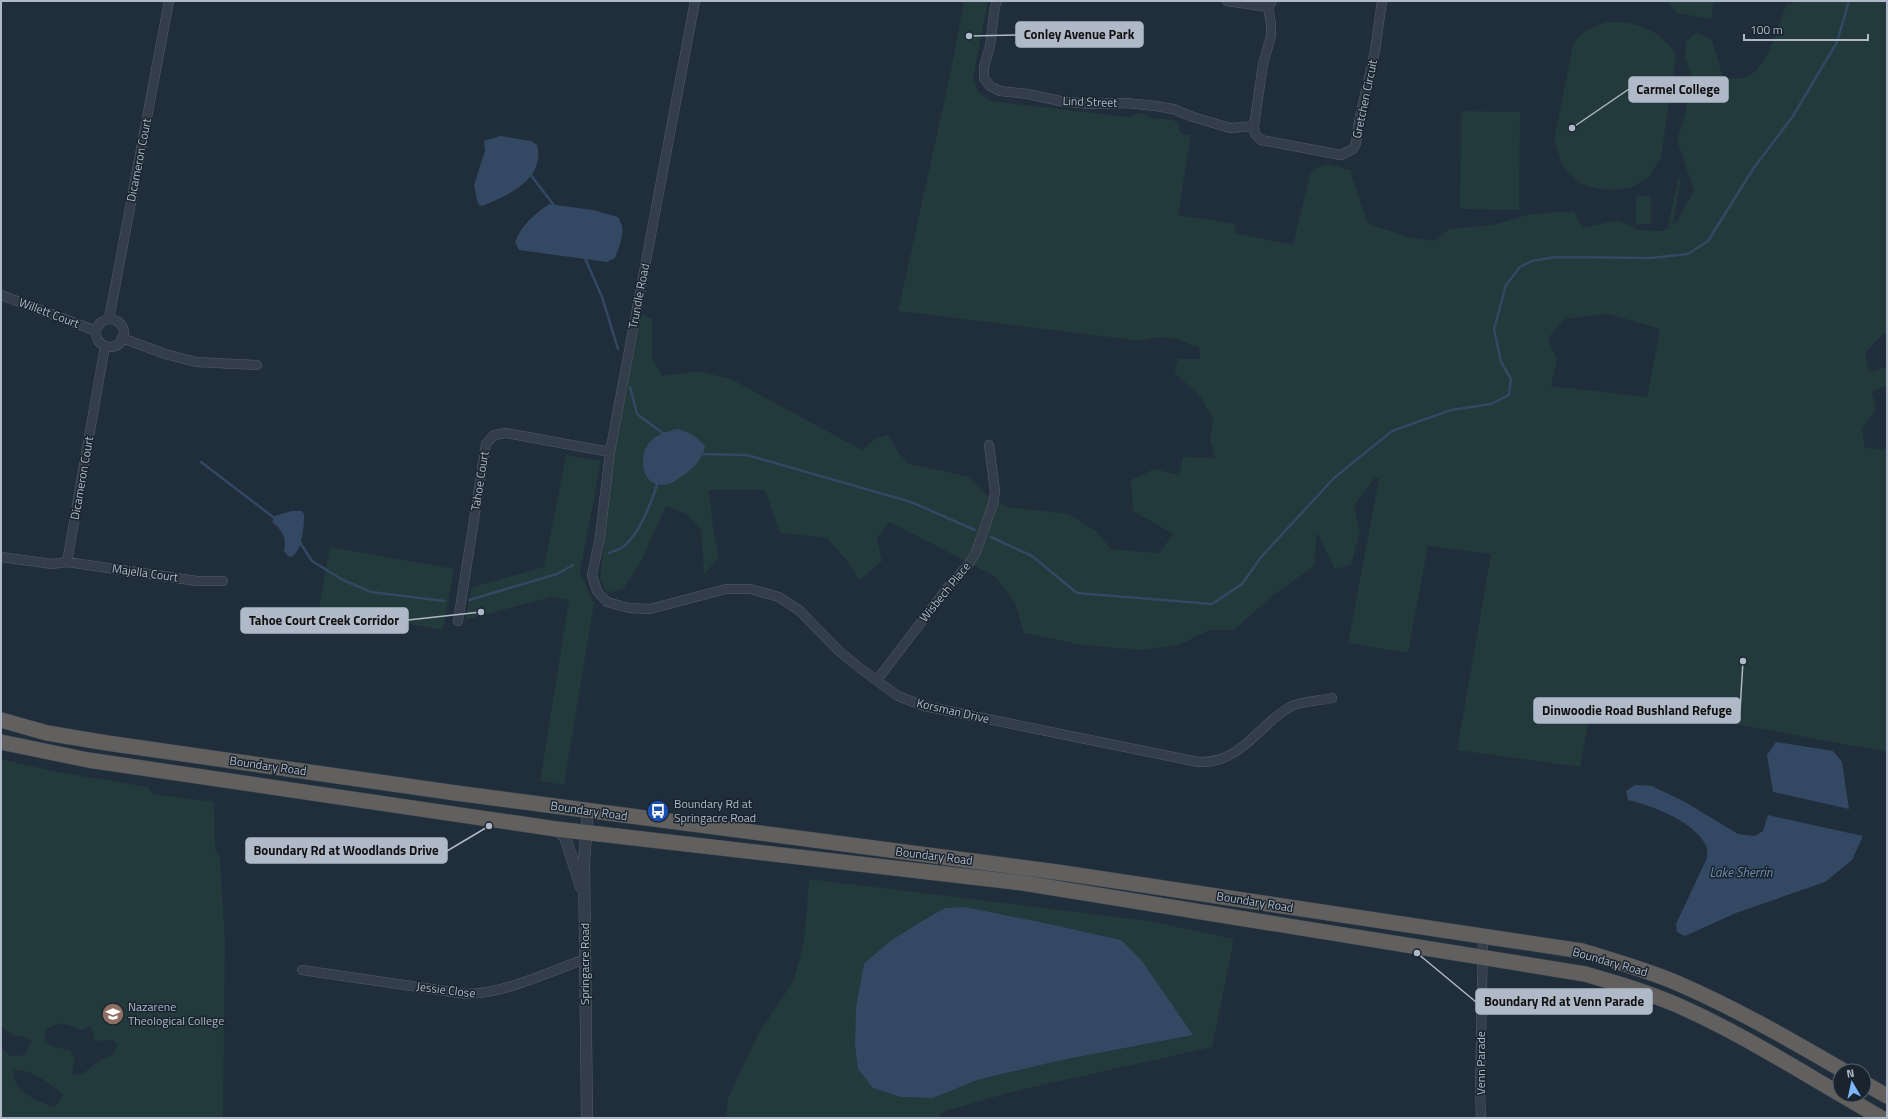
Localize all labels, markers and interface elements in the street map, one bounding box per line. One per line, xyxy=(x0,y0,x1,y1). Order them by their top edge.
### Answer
scale bar xyxy=(1744,16,1868,42)
text: 100 m xyxy=(1750,20,1783,39)
callout: Conley Avenue Park xyxy=(1016,22,1143,47)
text: Conley Avenue Park xyxy=(1024,24,1135,44)
street label: Gretchen Circuit xyxy=(1347,57,1382,140)
callout: Carmel College xyxy=(1629,77,1728,102)
text: Carmel College xyxy=(1636,79,1720,99)
street label: Lind Street xyxy=(1062,91,1118,112)
street label: Dicameron Court xyxy=(121,116,156,203)
street label: Trundle Road xyxy=(623,262,654,330)
street label: Willett Court xyxy=(16,292,83,333)
street label: Dicameron Court xyxy=(65,434,98,521)
street label: Tahoe Court xyxy=(465,449,494,512)
street label: Wisbech Place xyxy=(914,557,975,626)
street label: Majella Court xyxy=(111,558,180,587)
callout: Tahoe Court Creek Corridor xyxy=(241,608,408,633)
text: Tahoe Court Creek Corridor xyxy=(249,610,399,630)
street label: Korsman Drive xyxy=(915,693,991,728)
callout: Dinwoodie Road Bushland Refuge xyxy=(1534,698,1740,723)
text: Dinwoodie Road Bushland Refuge xyxy=(1542,700,1732,720)
street label: Boundary Road xyxy=(228,751,308,780)
place label: Boundary Rd at Springacre Road xyxy=(674,794,756,827)
street label: Boundary Road xyxy=(549,796,629,825)
bus stop icon: Boundary Rd at Springacre Road xyxy=(645,798,671,824)
callout: Boundary Rd at Woodlands Drive xyxy=(246,838,447,863)
text: Boundary Rd at Woodlands Drive xyxy=(253,840,439,860)
street label: Boundary Road xyxy=(894,841,974,870)
water label: Lake Sherrin xyxy=(1710,862,1773,882)
street label: Boundary Road xyxy=(1215,886,1295,917)
street label: Springacre Road xyxy=(575,923,594,1005)
street label: Boundary Road xyxy=(1570,942,1650,981)
street label: Jessie Close xyxy=(416,976,477,1003)
callout: Boundary Rd at Venn Parade xyxy=(1476,989,1652,1014)
text: Boundary Rd at Venn Parade xyxy=(1484,991,1644,1011)
place label: Nazarene Theological College xyxy=(128,997,224,1030)
school or university icon: Nazarene Theological College xyxy=(100,1001,126,1027)
street label: Venn Parade xyxy=(1471,1031,1490,1095)
north arrow xyxy=(1832,1063,1872,1103)
text: N xyxy=(1845,1065,1855,1082)

